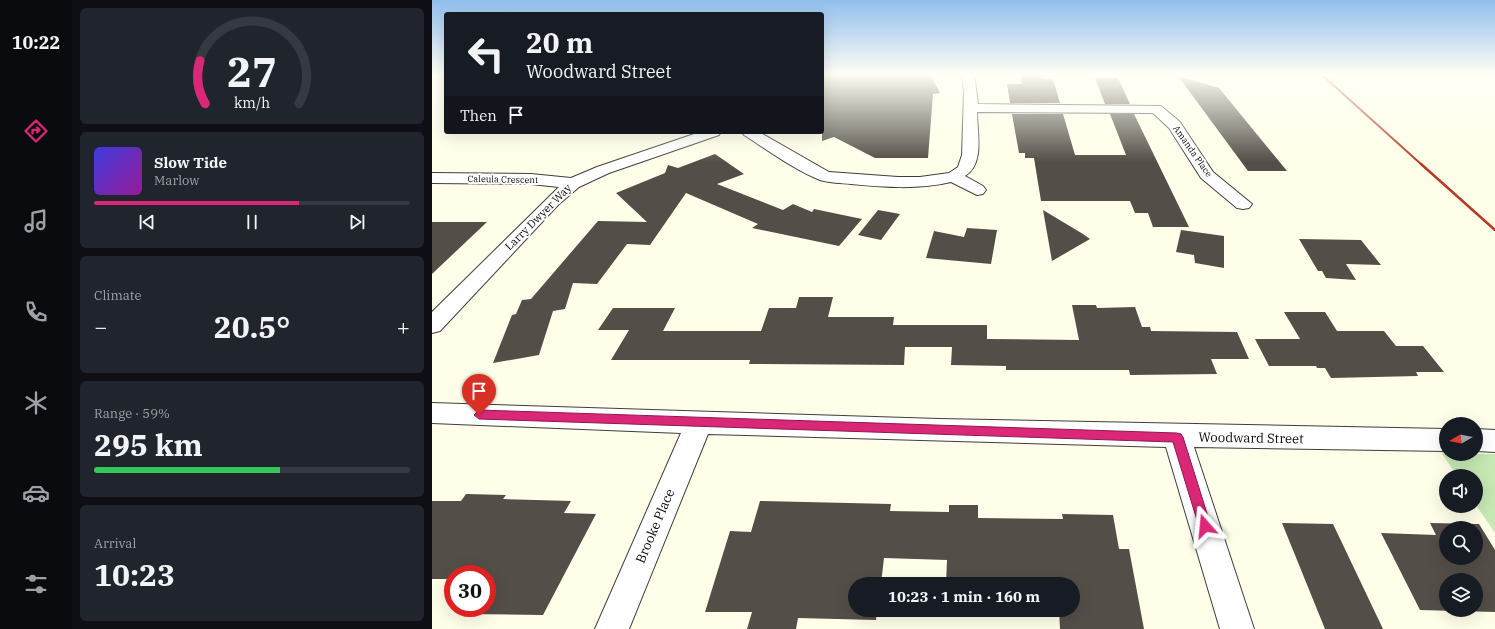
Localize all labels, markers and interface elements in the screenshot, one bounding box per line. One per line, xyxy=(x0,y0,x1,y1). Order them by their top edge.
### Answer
text: 20 m xyxy=(526,24,593,61)
icon: left xyxy=(460,28,512,80)
text: 10:22 xyxy=(12,31,60,54)
text: 27 xyxy=(227,44,277,98)
text: Woodward Street xyxy=(526,60,672,83)
text: km/h xyxy=(234,93,270,112)
icon: arrive xyxy=(505,104,527,126)
text: Then xyxy=(460,106,497,125)
icon: directions xyxy=(22,117,50,145)
street label: Amanda Place xyxy=(1171,123,1215,179)
text: Slow Tide xyxy=(154,153,227,172)
text: Marlow xyxy=(154,172,199,189)
street label: Caleula Crescent xyxy=(468,173,538,185)
street label: Larry Dwyer Way xyxy=(502,181,574,253)
icon: music xyxy=(22,207,50,235)
icon: previous xyxy=(136,211,158,233)
icon: pause xyxy=(241,211,263,233)
icon: next xyxy=(346,211,368,233)
text: Climate xyxy=(94,287,141,304)
icon: phone xyxy=(22,298,50,326)
text: 20.5° xyxy=(214,307,290,346)
text: − xyxy=(94,312,107,341)
text: + xyxy=(397,312,410,341)
pin xyxy=(462,374,496,415)
icon: arrive xyxy=(468,380,490,402)
icon: climate xyxy=(22,389,50,417)
text: Range · 59% xyxy=(94,405,170,422)
north arrow xyxy=(1439,417,1483,461)
map controls xyxy=(1439,417,1483,617)
text: 295 km xyxy=(94,425,203,464)
street label: Woodward Street xyxy=(1198,429,1304,447)
button: sound xyxy=(1439,469,1483,513)
icon: car xyxy=(22,479,50,507)
street label: Brooke Place xyxy=(632,486,678,566)
position arrow xyxy=(1184,505,1226,547)
button: search xyxy=(1439,521,1483,565)
text: Arrival xyxy=(94,535,136,552)
text: 10:23 xyxy=(94,555,175,594)
speed limit sign: 30 xyxy=(444,565,496,617)
icon: filters xyxy=(22,570,50,598)
button: layers xyxy=(1439,573,1483,617)
text: 10:23 · 1 min · 160 m xyxy=(888,587,1040,606)

